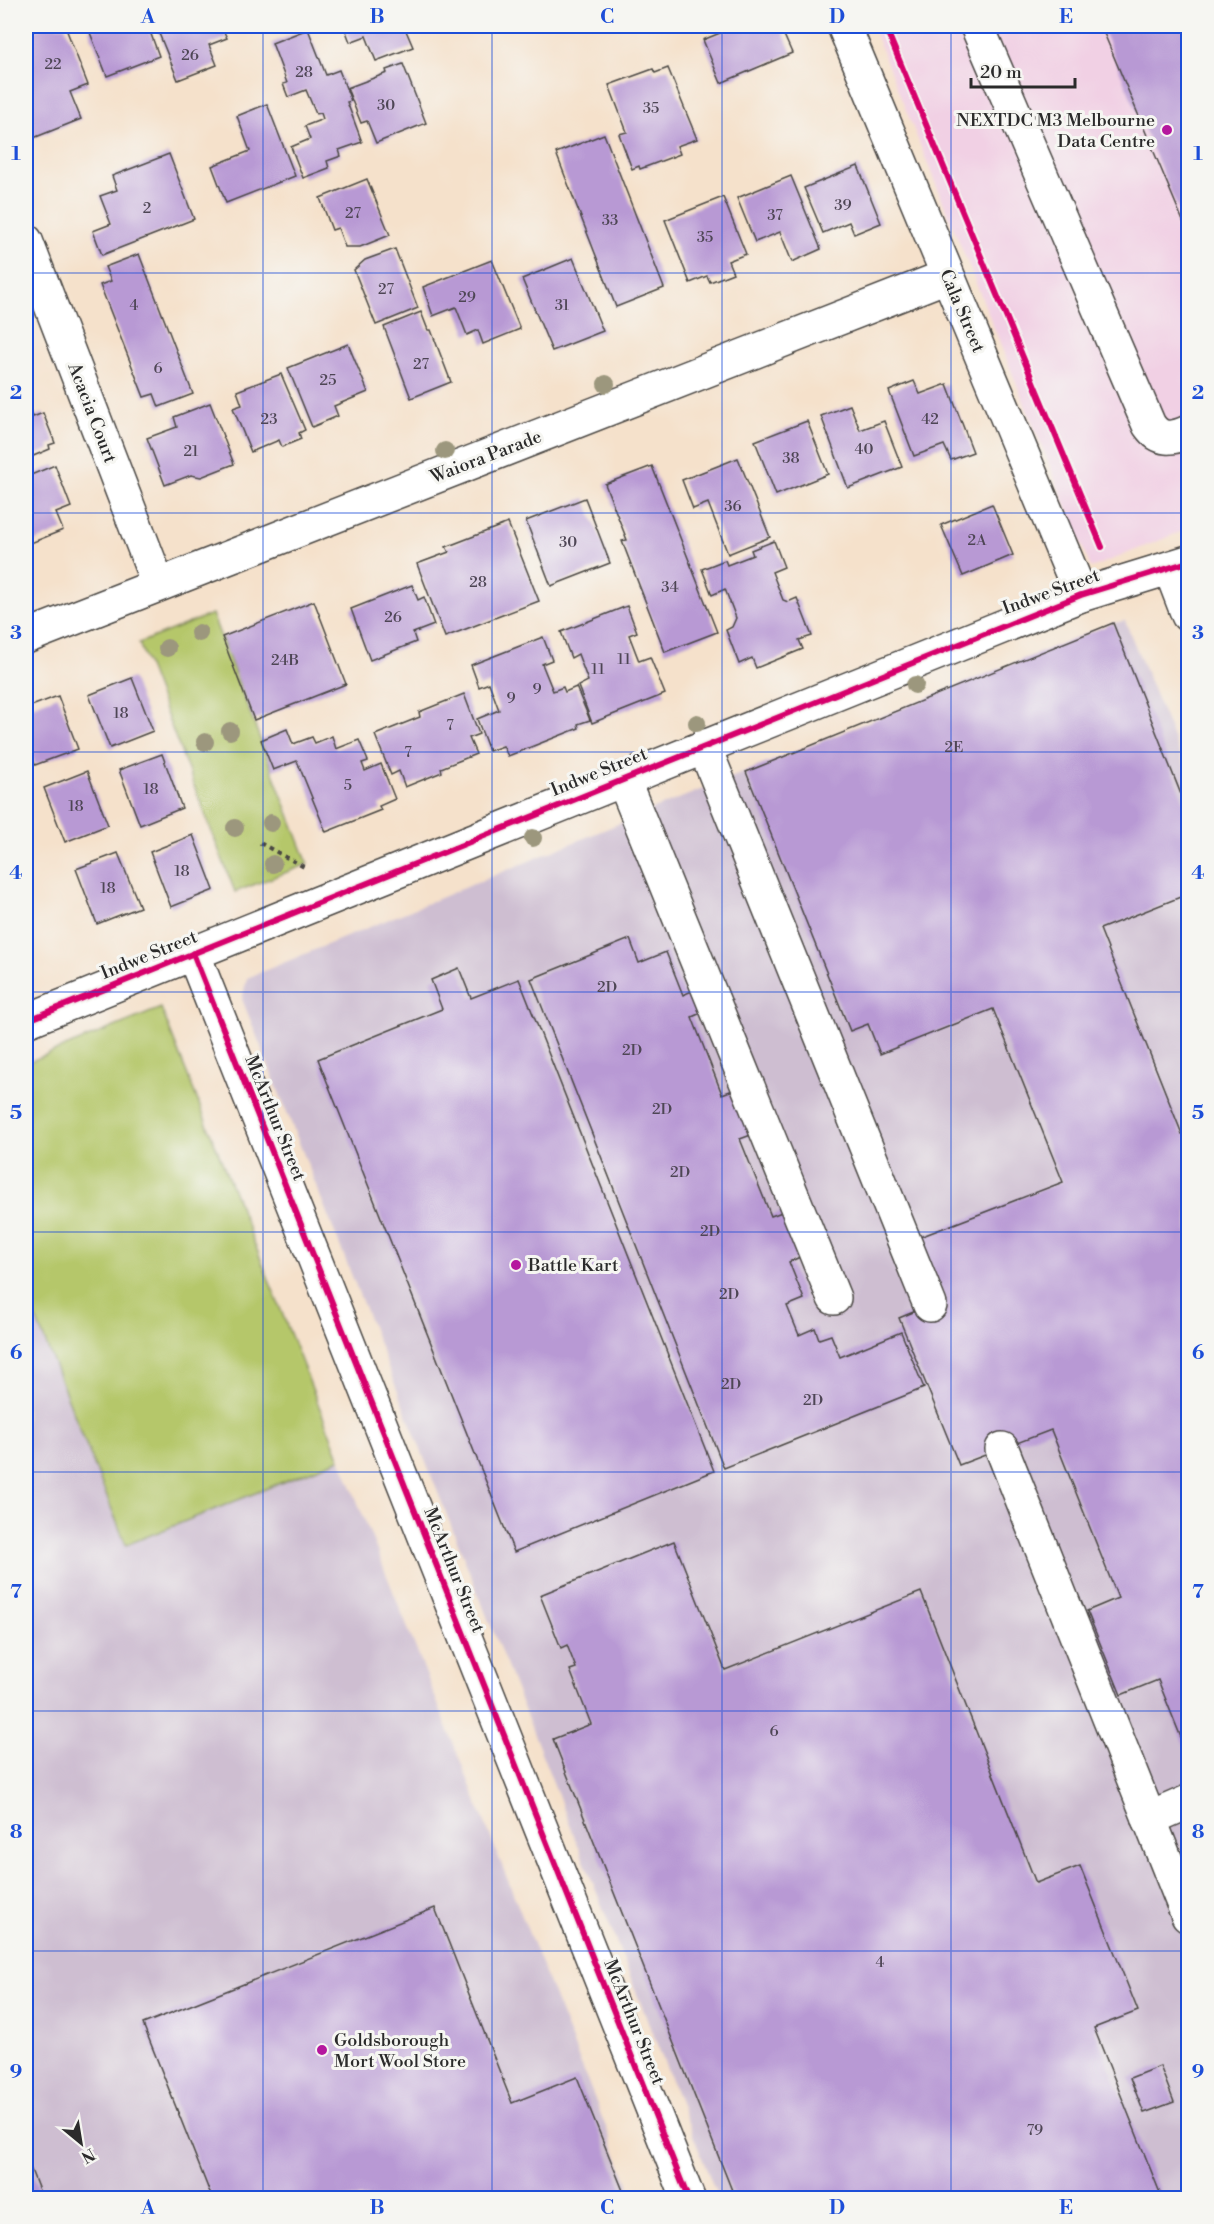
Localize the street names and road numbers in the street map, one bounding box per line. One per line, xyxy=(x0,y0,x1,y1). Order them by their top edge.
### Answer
street label: Cala Street xyxy=(934,266,990,357)
street label: Acacia Court xyxy=(62,359,122,467)
street label: Waiora Parade xyxy=(426,425,545,489)
street label: Indwe Street xyxy=(999,564,1103,620)
street label: Indwe Street xyxy=(547,742,651,802)
street label: Indwe Street xyxy=(97,925,201,985)
street label: McArthur Street xyxy=(239,1052,311,1185)
street label: McArthur Street xyxy=(418,1504,490,1637)
street label: McArthur Street xyxy=(598,1956,670,2089)

